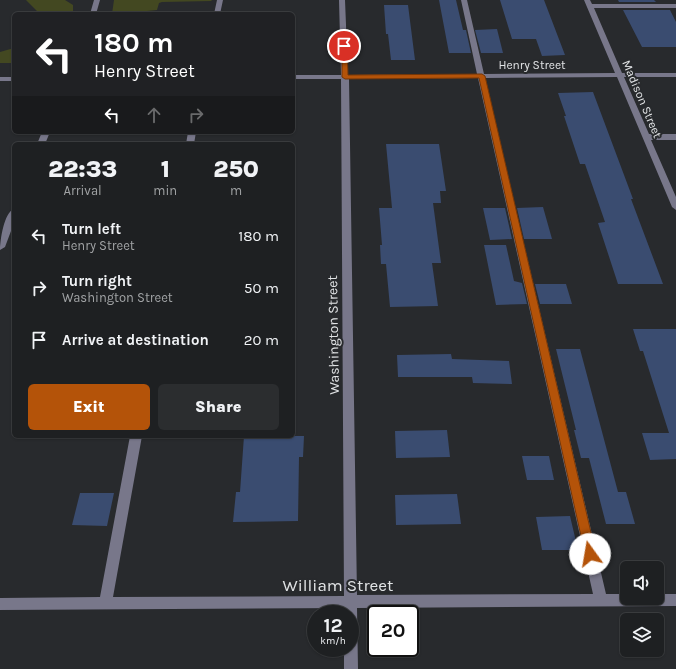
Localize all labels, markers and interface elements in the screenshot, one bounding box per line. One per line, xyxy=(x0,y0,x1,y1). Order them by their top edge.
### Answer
text: 180 m xyxy=(94,26,173,59)
icon: left xyxy=(28,28,80,80)
pin xyxy=(327,29,361,63)
icon: arrive xyxy=(333,35,355,57)
street label: Henry Street xyxy=(498,58,566,72)
street label: Madison Street xyxy=(619,58,665,141)
text: Henry Street xyxy=(94,60,195,82)
icon: left xyxy=(101,104,123,126)
icon: ahead xyxy=(143,104,165,126)
icon: right xyxy=(185,104,207,126)
text: 22:33 xyxy=(48,155,117,183)
text: 1 xyxy=(161,155,170,183)
text: 250 xyxy=(213,155,259,183)
text: Arrival xyxy=(64,183,102,198)
text: min xyxy=(153,183,177,198)
text: m xyxy=(230,183,242,198)
text: Turn left xyxy=(62,220,121,238)
icon: left xyxy=(28,225,50,247)
text: 180 m xyxy=(238,227,279,245)
text: Henry Street xyxy=(62,238,135,253)
text: Turn right xyxy=(62,272,132,290)
street label: Washington Street xyxy=(324,275,343,395)
icon: right xyxy=(28,277,50,299)
text: 50 m xyxy=(244,279,279,297)
text: Washington Street xyxy=(62,290,173,305)
icon: arrive xyxy=(28,329,50,351)
text: Arrive at destination xyxy=(62,331,209,349)
text: 20 m xyxy=(244,331,279,349)
button: Exit xyxy=(28,384,150,430)
button: Share xyxy=(158,384,279,430)
position arrow xyxy=(569,533,611,575)
map controls xyxy=(620,561,664,657)
button: sound xyxy=(620,561,664,605)
street label: William Street xyxy=(283,575,393,595)
speed limit sign: 20 xyxy=(367,605,419,657)
button: layers xyxy=(620,613,664,657)
text: 12 xyxy=(323,614,343,637)
text: km/h xyxy=(320,635,346,647)

